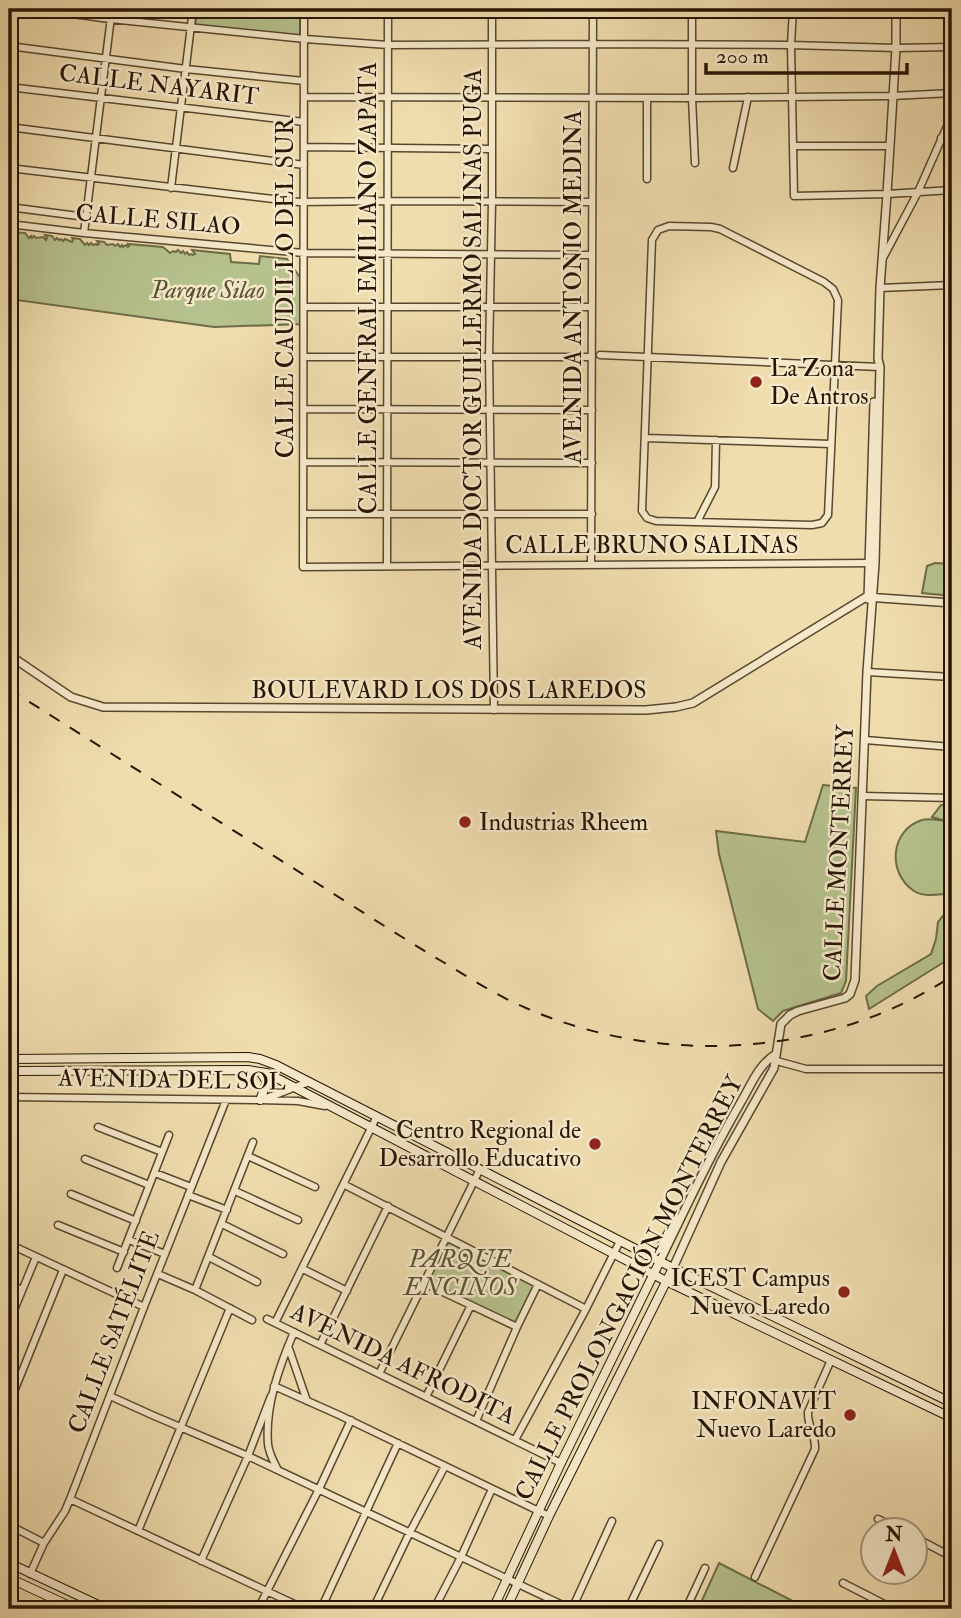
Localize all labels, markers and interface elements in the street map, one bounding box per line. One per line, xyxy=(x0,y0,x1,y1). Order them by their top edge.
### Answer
scale bar xyxy=(706,32,907,76)
text: 200 m xyxy=(716,43,769,70)
street label: CALLE NAYARIT xyxy=(57,57,261,113)
street label: CALLE GENERAL EMILIANO ZAPATA xyxy=(353,62,384,514)
street label: AVENIDA DOCTOR GUILLERMO SALINAS PUGA xyxy=(458,68,489,651)
street label: AVENIDA ANTONIO MEDINA xyxy=(558,110,589,465)
street label: CALLE CAUDILLO DEL SUR xyxy=(270,117,301,458)
street label: CALLE SILAO xyxy=(74,197,242,243)
park label: Parque Silao xyxy=(150,275,265,306)
place label: La Zona De Antros xyxy=(770,353,869,412)
marker: La Zona De Antros xyxy=(748,374,764,390)
street label: CALLE BRUNO SALINAS xyxy=(505,530,799,561)
street label: BOULEVARD LOS DOS LAREDOS xyxy=(251,675,647,706)
street label: CALLE MONTERREY xyxy=(817,723,861,982)
place label: Industrias Rheem xyxy=(479,807,649,838)
marker: Industrias Rheem xyxy=(457,814,473,830)
street label: AVENIDA DEL SOL xyxy=(57,1062,287,1097)
street label: CALLE PROLONGACIÓN MONTERREY xyxy=(507,1070,750,1506)
place label: Centro Regional de Desarrollo Educativo xyxy=(378,1115,581,1174)
marker: Centro Regional de Desarrollo Educativo xyxy=(587,1136,603,1152)
street label: CALLE SATÉLITE xyxy=(60,1226,167,1438)
park label: PARQUE ENCINOS xyxy=(402,1244,518,1303)
place label: ICEST Campus Nuevo Laredo xyxy=(671,1263,830,1322)
marker: ICEST Campus Nuevo Laredo xyxy=(836,1284,852,1300)
street label: AVENIDA AFRODITA xyxy=(285,1296,521,1432)
place label: INFONAVIT Nuevo Laredo xyxy=(691,1386,836,1445)
marker: INFONAVIT Nuevo Laredo xyxy=(842,1407,858,1423)
north arrow xyxy=(860,1516,930,1586)
text: N xyxy=(884,1523,903,1547)

